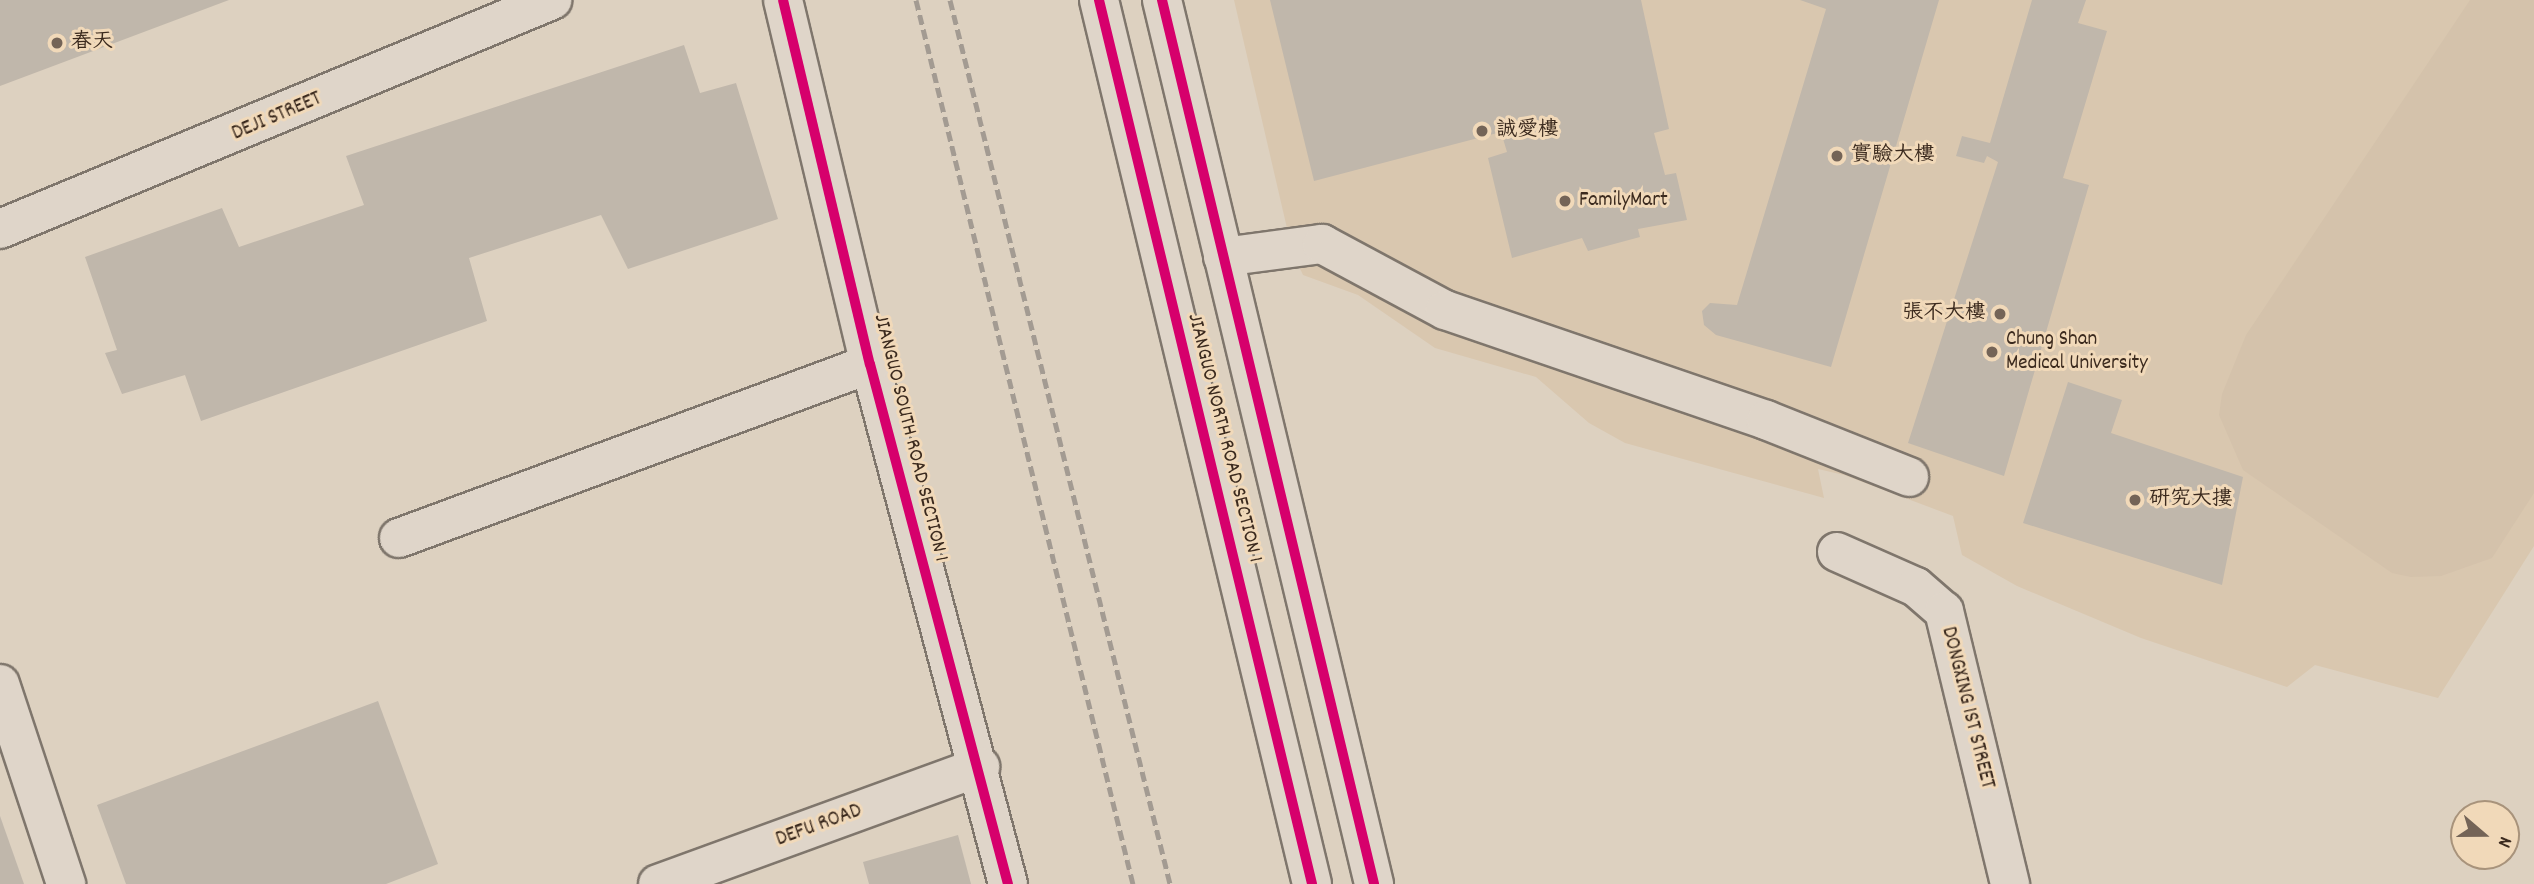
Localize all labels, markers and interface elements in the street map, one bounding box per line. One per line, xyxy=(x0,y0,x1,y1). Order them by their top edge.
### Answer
place label: 春天 xyxy=(71,30,113,56)
marker: 春天 xyxy=(49,35,65,51)
street label: DEJI STREET xyxy=(228,87,326,147)
place label: 誠愛樓 xyxy=(1496,118,1559,144)
marker: 誠愛樓 xyxy=(1474,123,1490,139)
place label: 實驗大樓 xyxy=(1851,143,1935,169)
marker: 實驗大樓 xyxy=(1829,148,1845,164)
place label: FamilyMart xyxy=(1579,188,1668,214)
marker: FamilyMart xyxy=(1557,193,1573,209)
place label: 張不大樓 xyxy=(1902,301,1986,327)
marker: 張不大樓 xyxy=(1992,306,2008,322)
street label: JIANGUO NORTH ROAD SECTION 1 xyxy=(1181,311,1267,565)
street label: JIANGUO SOUTH ROAD SECTION 1 xyxy=(867,312,953,564)
place label: Chung Shan Medical University xyxy=(2006,327,2148,377)
marker: Chung Shan Medical University xyxy=(1984,344,2000,360)
place label: 研究大摟 xyxy=(2149,487,2233,513)
marker: 研究大摟 xyxy=(2127,492,2143,508)
street label: DONGXING 1ST STREET xyxy=(1935,624,1999,792)
street label: DEFU ROAD xyxy=(773,799,865,853)
north arrow xyxy=(2450,800,2520,870)
text: N xyxy=(2489,833,2518,851)

